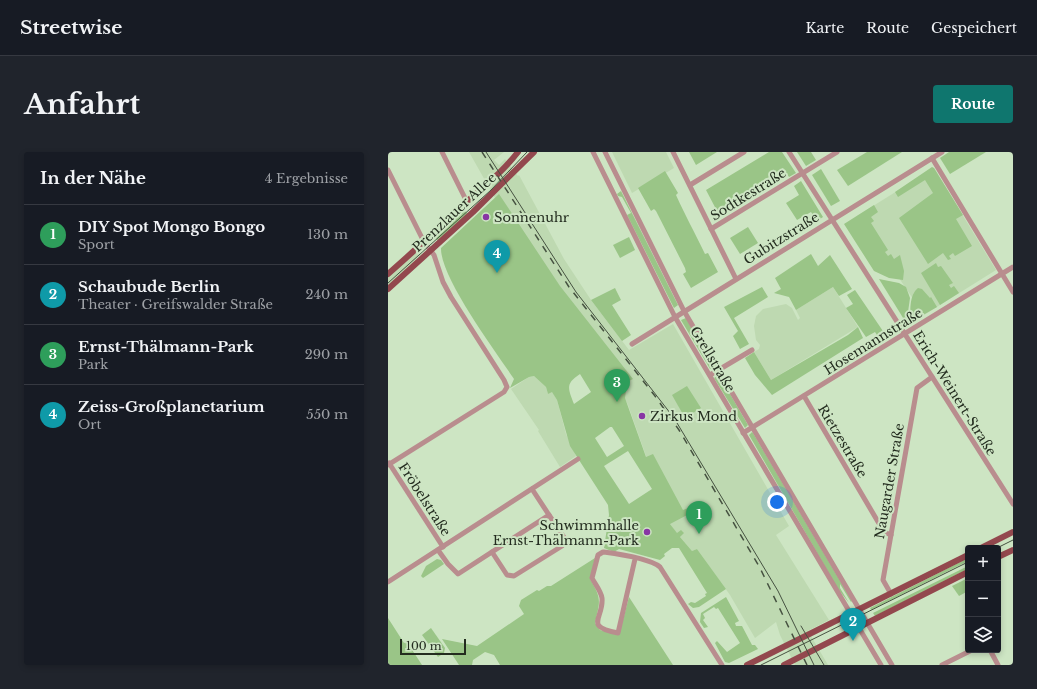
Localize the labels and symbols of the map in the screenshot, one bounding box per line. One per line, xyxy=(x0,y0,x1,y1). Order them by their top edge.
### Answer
street label: Sodtkestraße xyxy=(707,164,789,224)
street label: Prenzlauer Allee xyxy=(409,169,500,256)
place label: Sonnenuhr xyxy=(494,209,570,226)
street label: Gubitzstraße xyxy=(740,209,822,268)
marker: Sonnenuhr xyxy=(481,212,491,222)
pin: 4 xyxy=(484,240,510,273)
street label: Hosemannstraße xyxy=(821,304,926,379)
street label: Grellstraße xyxy=(686,323,739,395)
street label: Erich-Weinert-Straße xyxy=(909,328,1000,459)
pin: 3 xyxy=(604,369,630,402)
street label: Rietzestraße xyxy=(814,402,871,481)
place label: Zirkus Mond xyxy=(650,408,737,425)
marker: Zirkus Mond xyxy=(637,411,647,421)
street label: Naugarder Straße xyxy=(871,422,908,540)
street label: Fröbelstraße xyxy=(395,459,455,539)
your location xyxy=(767,492,787,512)
pin: 1 xyxy=(686,501,712,534)
place label: Schwimmhalle Ernst-Thälmann-Park xyxy=(493,517,639,549)
marker: Schwimmhalle Ernst-Thälmann-Park xyxy=(642,527,652,537)
pin: 2 xyxy=(840,608,866,641)
scale bar xyxy=(400,637,466,656)

